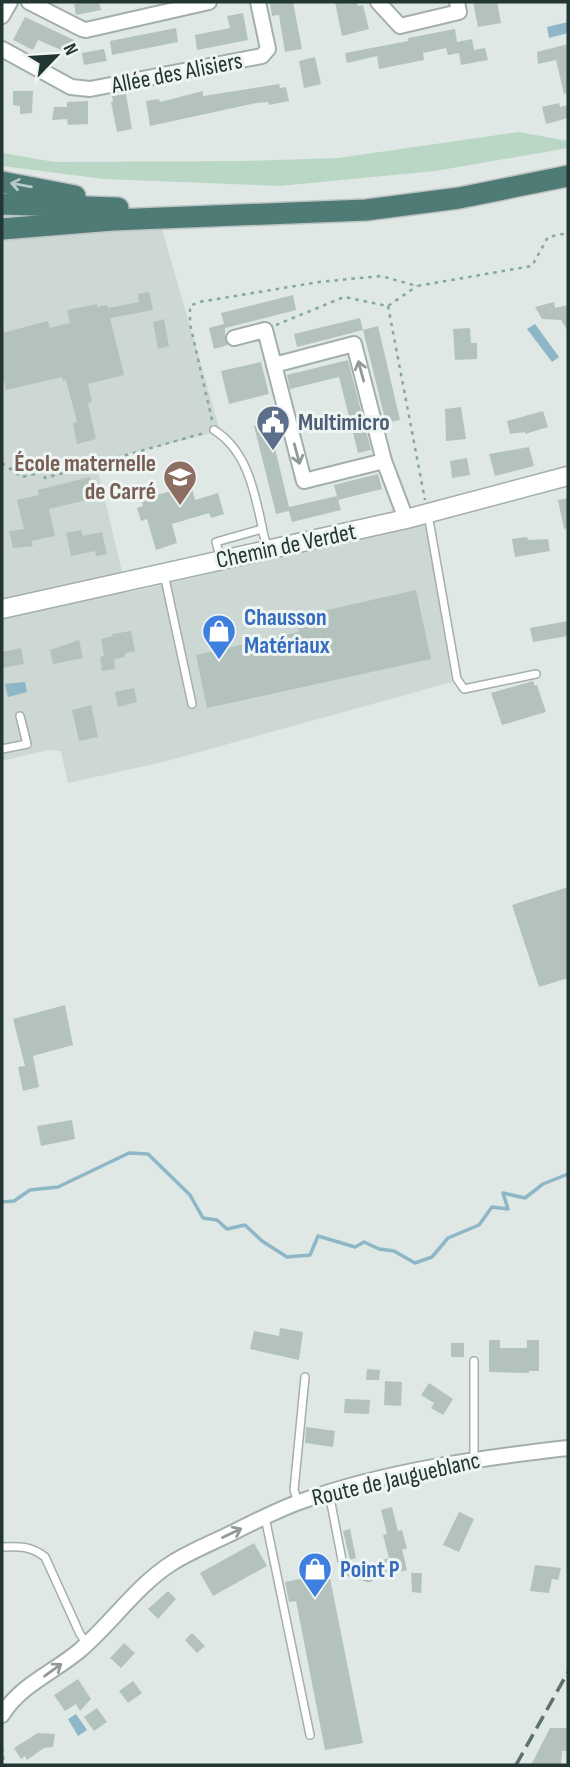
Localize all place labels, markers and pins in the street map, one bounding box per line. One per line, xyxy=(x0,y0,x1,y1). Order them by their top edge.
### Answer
public building icon: Multimicro xyxy=(254,403,292,452)
place label: Multimicro xyxy=(298,408,390,437)
place label: École maternelle de Carré xyxy=(14,449,156,506)
school or university icon: École maternelle de Carré xyxy=(161,458,199,507)
place label: Chausson Matériaux xyxy=(244,603,330,660)
shop icon: Chausson Matériaux xyxy=(200,612,238,661)
shop icon: Point P xyxy=(296,1550,334,1599)
place label: Point P xyxy=(340,1555,400,1584)

